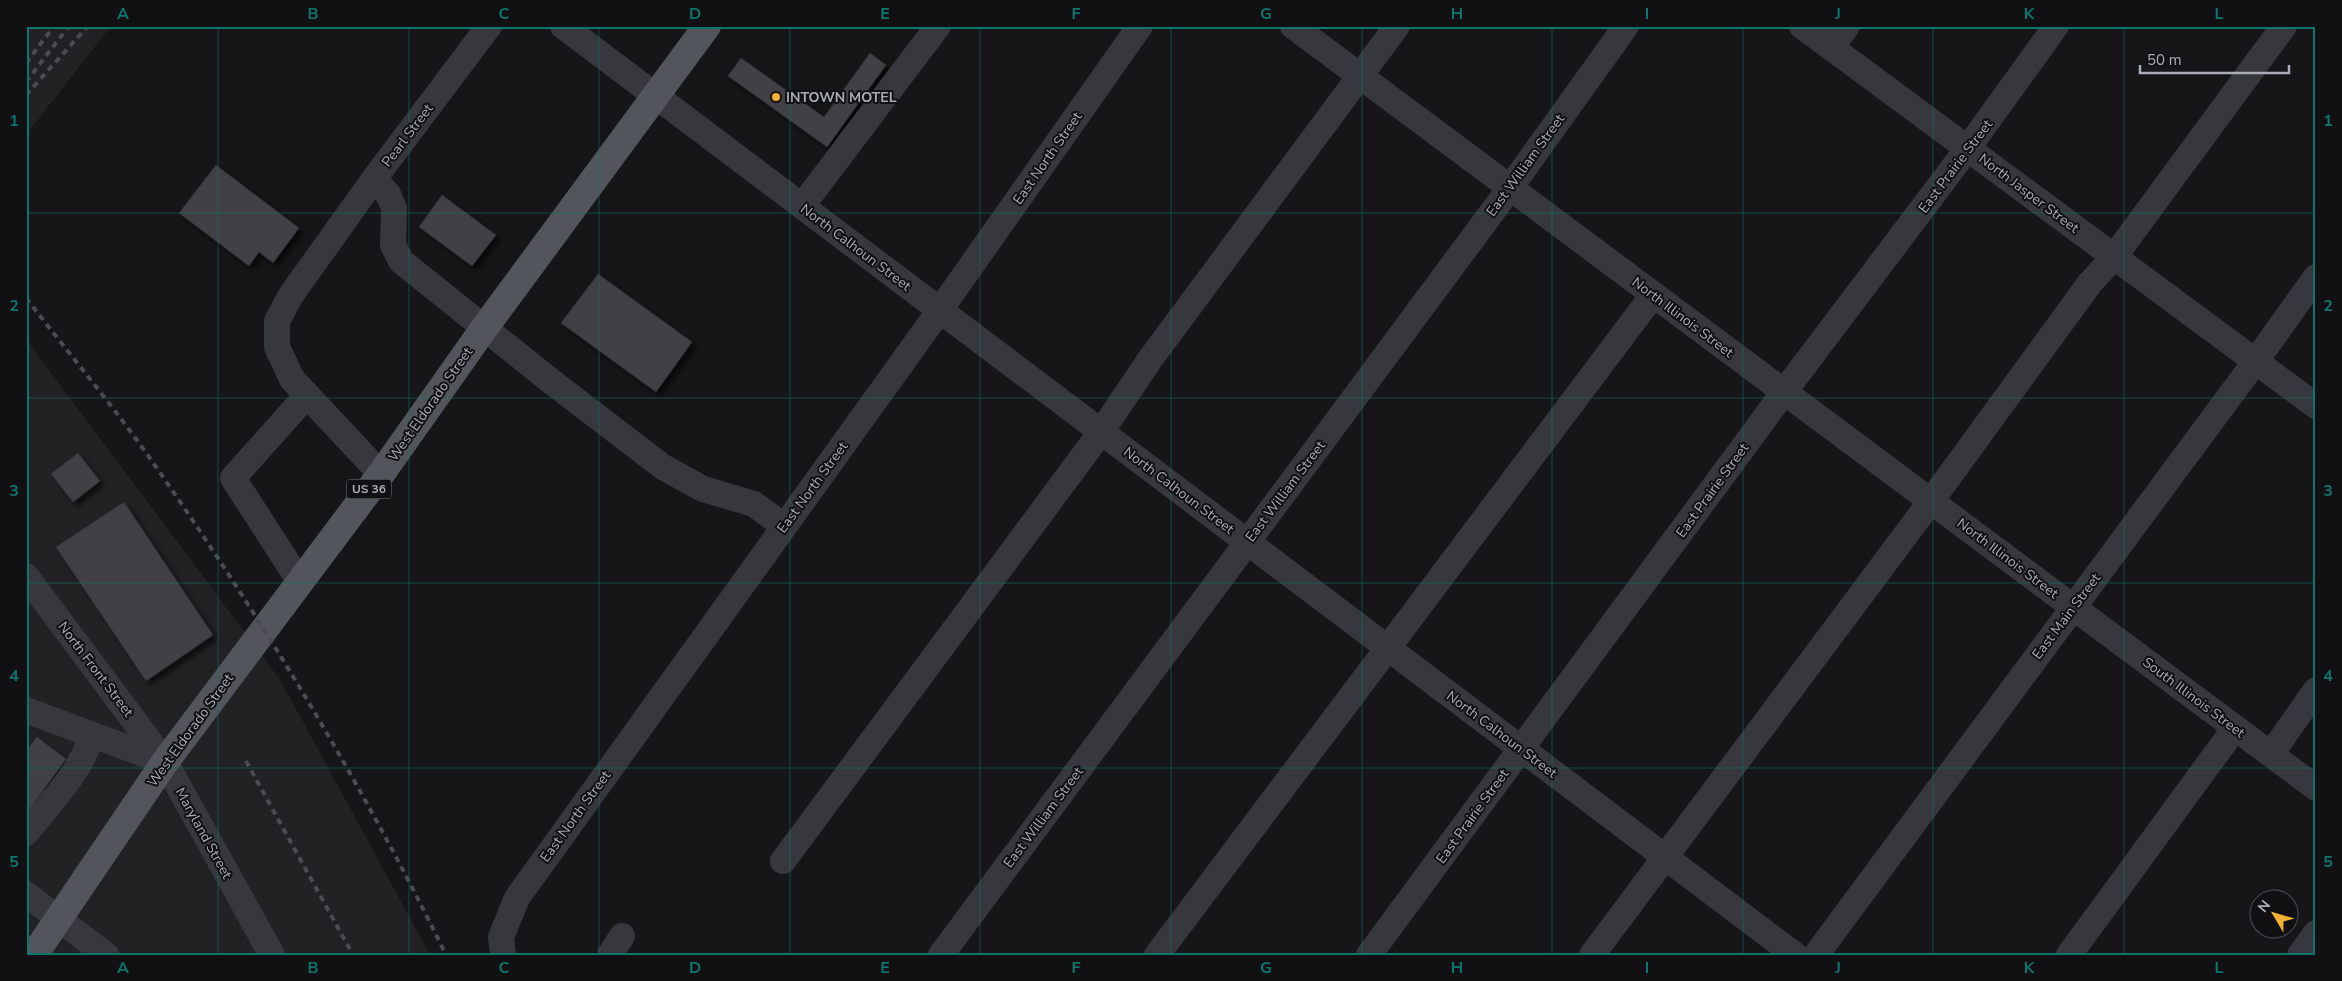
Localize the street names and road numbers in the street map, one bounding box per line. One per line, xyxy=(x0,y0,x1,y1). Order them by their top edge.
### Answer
street label: Pearl Street xyxy=(377,100,437,171)
street label: East North Street xyxy=(1008,108,1086,208)
street label: East William Street xyxy=(1482,110,1569,220)
street label: East Prairie Street xyxy=(1914,116,1997,217)
street label: North Jasper Street xyxy=(1975,149,2083,237)
street label: North Calhoun Street xyxy=(796,199,915,295)
street label: North Illinois Street xyxy=(1628,273,1737,362)
street label: West Eldorado Street xyxy=(384,343,477,465)
street label: East William Street xyxy=(1241,437,1330,546)
street label: East North Street xyxy=(773,438,852,537)
street label: East Prairie Street xyxy=(1672,439,1753,541)
street label: North Calhoun Street xyxy=(1119,442,1238,538)
road number: US 36 xyxy=(346,479,392,498)
street label: North Illinois Street xyxy=(1953,514,2062,603)
street label: East Main Street xyxy=(2028,569,2105,663)
street label: North Front Street xyxy=(53,618,138,721)
street label: South Illinois Street xyxy=(2139,653,2249,742)
street label: West Eldorado Street xyxy=(143,670,238,791)
street label: North Calhoun Street xyxy=(1442,686,1561,782)
street label: East William Street xyxy=(999,763,1088,872)
street label: East Prairie Street xyxy=(1432,765,1513,867)
street label: East North Street xyxy=(536,767,615,866)
street label: Maryland Street xyxy=(171,784,237,882)

